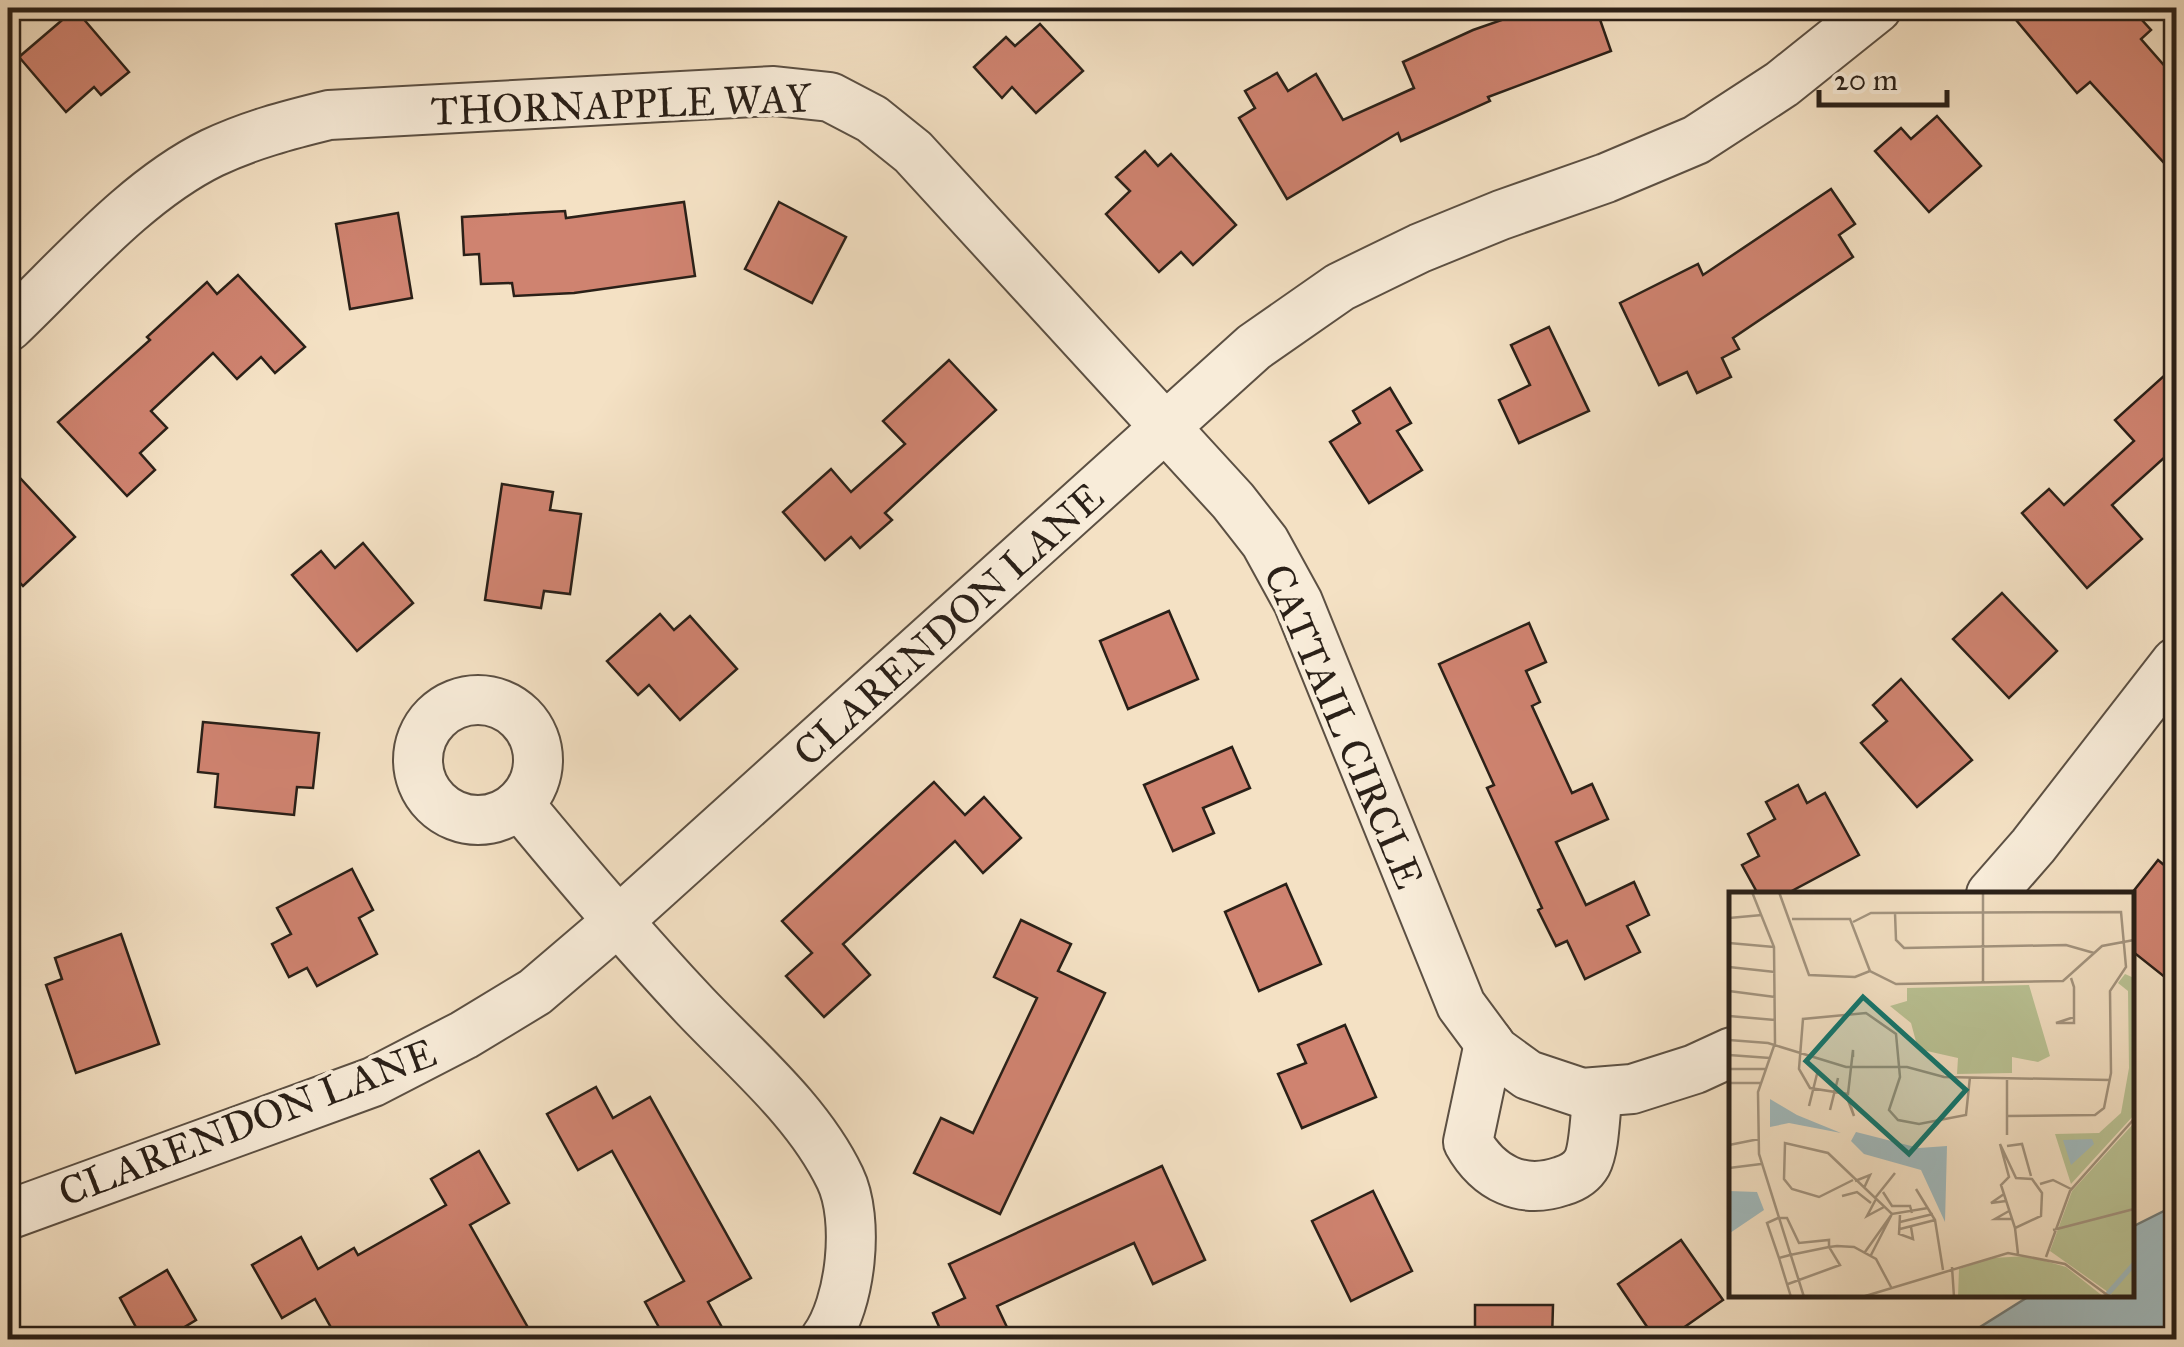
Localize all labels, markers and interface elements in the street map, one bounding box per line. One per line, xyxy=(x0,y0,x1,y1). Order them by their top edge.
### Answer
scale bar xyxy=(1819,45,1946,107)
text: 20 m xyxy=(1834,62,1898,98)
street label: THORNAPPLE WAY xyxy=(430,73,814,136)
street label: CLARENDON LANE xyxy=(783,472,1113,776)
street label: CATTAIL CIRCLE xyxy=(1253,557,1434,896)
inset map xyxy=(1729,892,2134,1297)
street label: CLARENDON LANE xyxy=(52,1028,443,1217)

